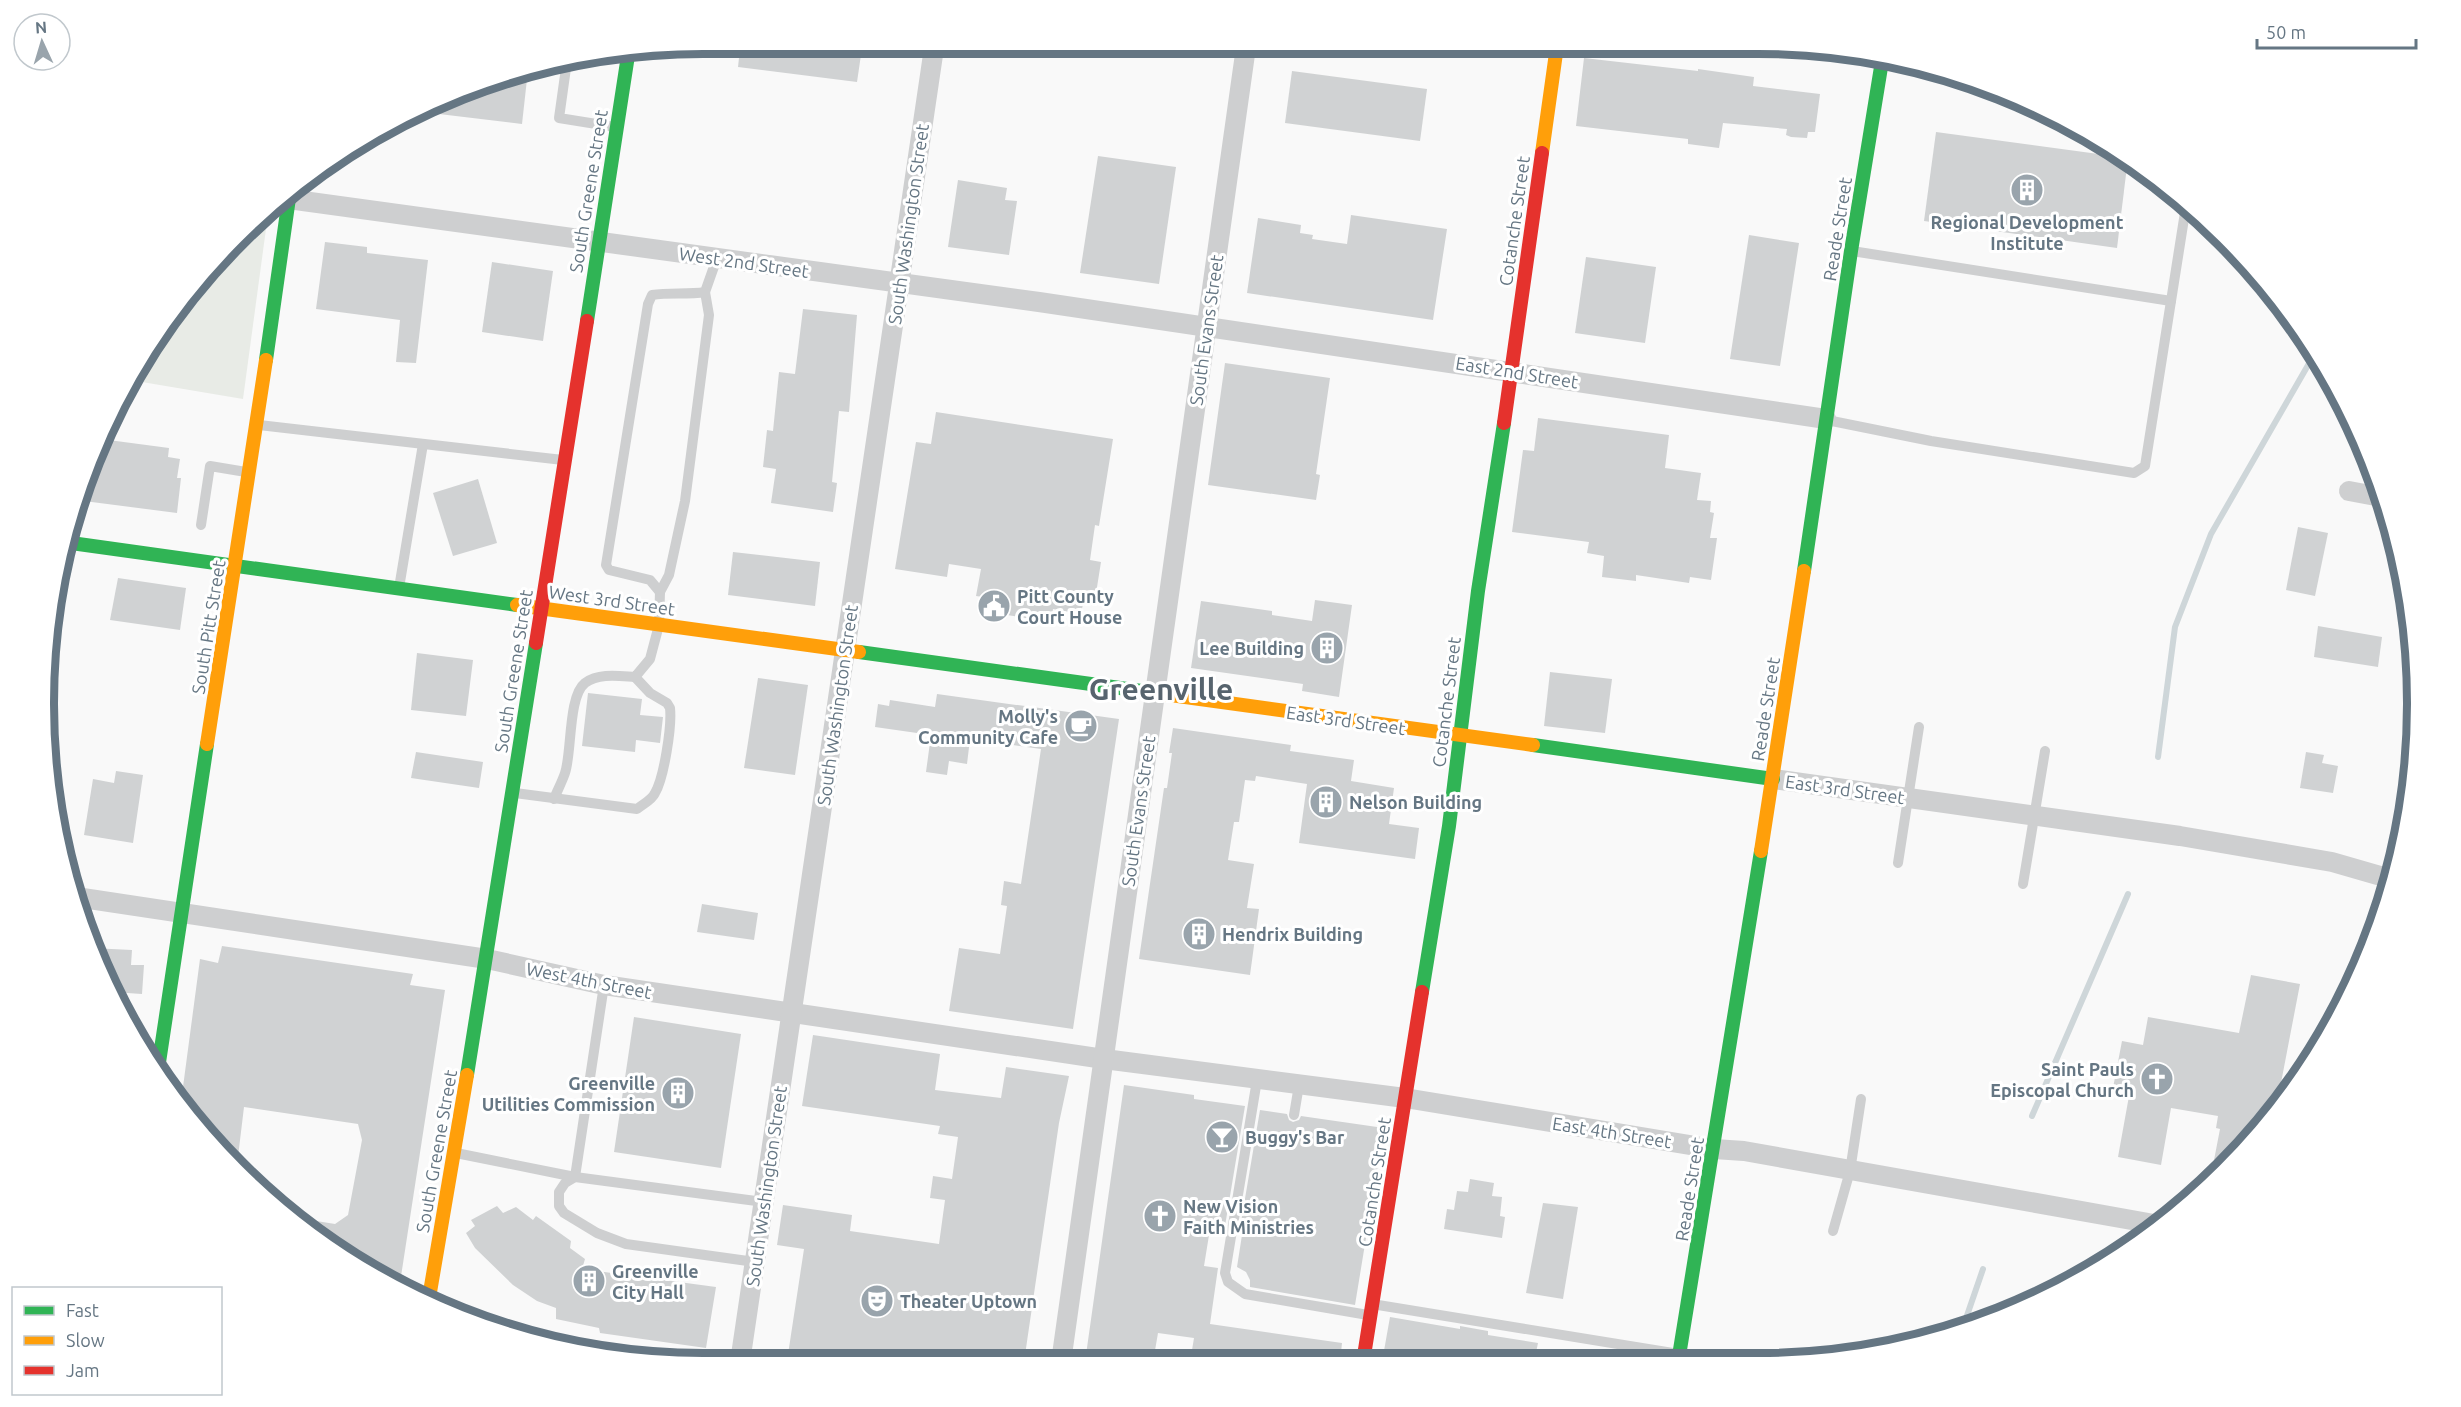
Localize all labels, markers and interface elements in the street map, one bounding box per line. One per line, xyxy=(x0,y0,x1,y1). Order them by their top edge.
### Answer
north arrow xyxy=(12,12,72,72)
scale bar xyxy=(2257,12,2416,50)
text: N xyxy=(34,18,48,36)
text: 50 m xyxy=(2266,22,2306,42)
street label: South Greene Street xyxy=(565,108,611,274)
street label: South Washington Street xyxy=(884,122,932,326)
street label: Cotanche Street xyxy=(1495,155,1533,287)
building icon: Regional Development Institute xyxy=(2009,172,2045,208)
street label: Reade Street xyxy=(1819,175,1855,283)
place label: Regional Development Institute xyxy=(1931,212,2124,253)
street label: West 2nd Street xyxy=(678,243,810,281)
street label: South Evans Street xyxy=(1186,253,1226,407)
street label: East 2nd Street xyxy=(1454,352,1580,392)
street label: South Pitt Street xyxy=(188,559,228,695)
street label: West 3rd Street xyxy=(548,581,676,619)
place label: Pitt County Court House xyxy=(1017,586,1122,627)
street label: South Greene Street xyxy=(490,588,536,754)
public building icon: Pitt County Court House xyxy=(976,588,1012,624)
street label: South Washington Street xyxy=(813,603,861,807)
building icon: Lee Building xyxy=(1309,630,1345,666)
street label: Cotanche Street xyxy=(1428,636,1464,768)
place label: Lee Building xyxy=(1199,638,1304,658)
street label: Reade Street xyxy=(1747,655,1783,763)
district label: Greenville xyxy=(1089,672,1233,706)
street label: East 3rd Street xyxy=(1285,702,1407,738)
place label: Molly's Community Cafe xyxy=(918,706,1058,747)
cafe icon: Molly's Community Cafe xyxy=(1063,708,1099,744)
street label: South Evans Street xyxy=(1118,734,1158,888)
street label: East 3rd Street xyxy=(1784,771,1906,807)
building icon: Nelson Building xyxy=(1308,784,1344,820)
place label: Nelson Building xyxy=(1349,792,1482,812)
building icon: Hendrix Building xyxy=(1181,916,1217,952)
place label: Hendrix Building xyxy=(1222,924,1363,944)
street label: West 4th Street xyxy=(525,958,653,1002)
place label: Saint Pauls Episcopal Church xyxy=(1990,1059,2134,1100)
church icon: Saint Pauls Episcopal Church xyxy=(2139,1061,2175,1097)
street label: South Greene Street xyxy=(412,1068,460,1234)
place label: Greenville Utilities Commission xyxy=(482,1073,655,1114)
building icon: Greenville Utilities Commission xyxy=(660,1075,696,1111)
street label: South Washington Street xyxy=(742,1084,790,1288)
street label: East 4th Street xyxy=(1551,1113,1673,1151)
street label: Cotanche Street xyxy=(1354,1116,1394,1248)
bar icon: Buggy's Bar xyxy=(1204,1119,1240,1155)
place label: Buggy's Bar xyxy=(1245,1127,1345,1147)
street label: Reade Street xyxy=(1671,1135,1707,1243)
place label: New Vision Faith Ministries xyxy=(1183,1196,1314,1237)
church icon: New Vision Faith Ministries xyxy=(1142,1198,1178,1234)
place label: Greenville City Hall xyxy=(612,1261,699,1302)
building icon: Greenville City Hall xyxy=(571,1263,607,1299)
theatre icon: Theater Uptown xyxy=(859,1283,895,1319)
legend xyxy=(12,1287,222,1395)
place label: Theater Uptown xyxy=(900,1291,1037,1311)
text: Fast xyxy=(66,1300,99,1320)
text: Slow xyxy=(66,1330,105,1350)
text: Jam xyxy=(66,1360,100,1380)

